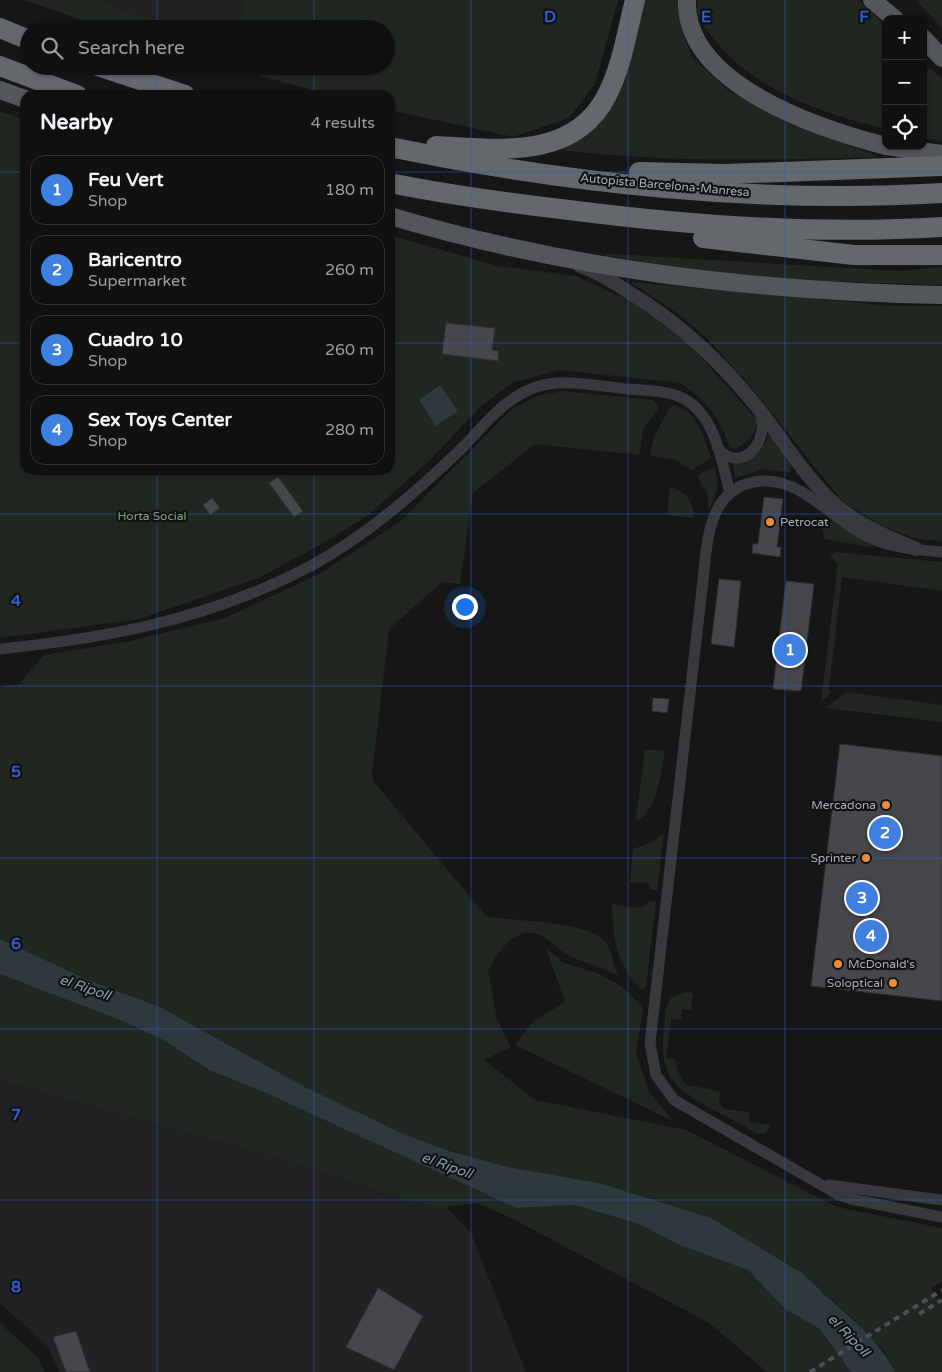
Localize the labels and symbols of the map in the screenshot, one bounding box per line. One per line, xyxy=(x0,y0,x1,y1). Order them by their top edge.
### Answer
text: D xyxy=(544,7,556,27)
text: E xyxy=(701,7,711,27)
text: F xyxy=(859,7,869,27)
street label: Autopista Barcelona-Manresa xyxy=(580,171,750,199)
park label: Horta Social xyxy=(117,509,187,523)
place label: Petrocat xyxy=(780,515,829,529)
marker: Petrocat xyxy=(764,516,776,528)
text: 4 xyxy=(11,591,21,611)
your location xyxy=(452,594,478,620)
pin: 1 xyxy=(774,631,806,669)
text: 5 xyxy=(11,762,21,782)
place label: Mercadona xyxy=(811,798,876,812)
marker: Mercadona xyxy=(880,799,892,811)
pin: 2 xyxy=(869,814,901,852)
place label: Sprinter xyxy=(810,851,856,865)
marker: Sprinter xyxy=(860,852,872,864)
pin: 3 xyxy=(846,879,878,917)
pin: 4 xyxy=(855,917,887,955)
text: 6 xyxy=(11,934,21,954)
place label: McDonald's xyxy=(848,957,915,971)
marker: McDonald's xyxy=(832,958,844,970)
water label: el Ripoll xyxy=(57,971,114,1005)
place label: Soloptical xyxy=(827,976,883,990)
marker: Soloptical xyxy=(887,977,899,989)
text: 7 xyxy=(11,1105,21,1125)
water label: el Ripoll xyxy=(419,1148,476,1183)
text: 8 xyxy=(11,1277,21,1297)
water label: el Ripoll xyxy=(824,1310,874,1361)

